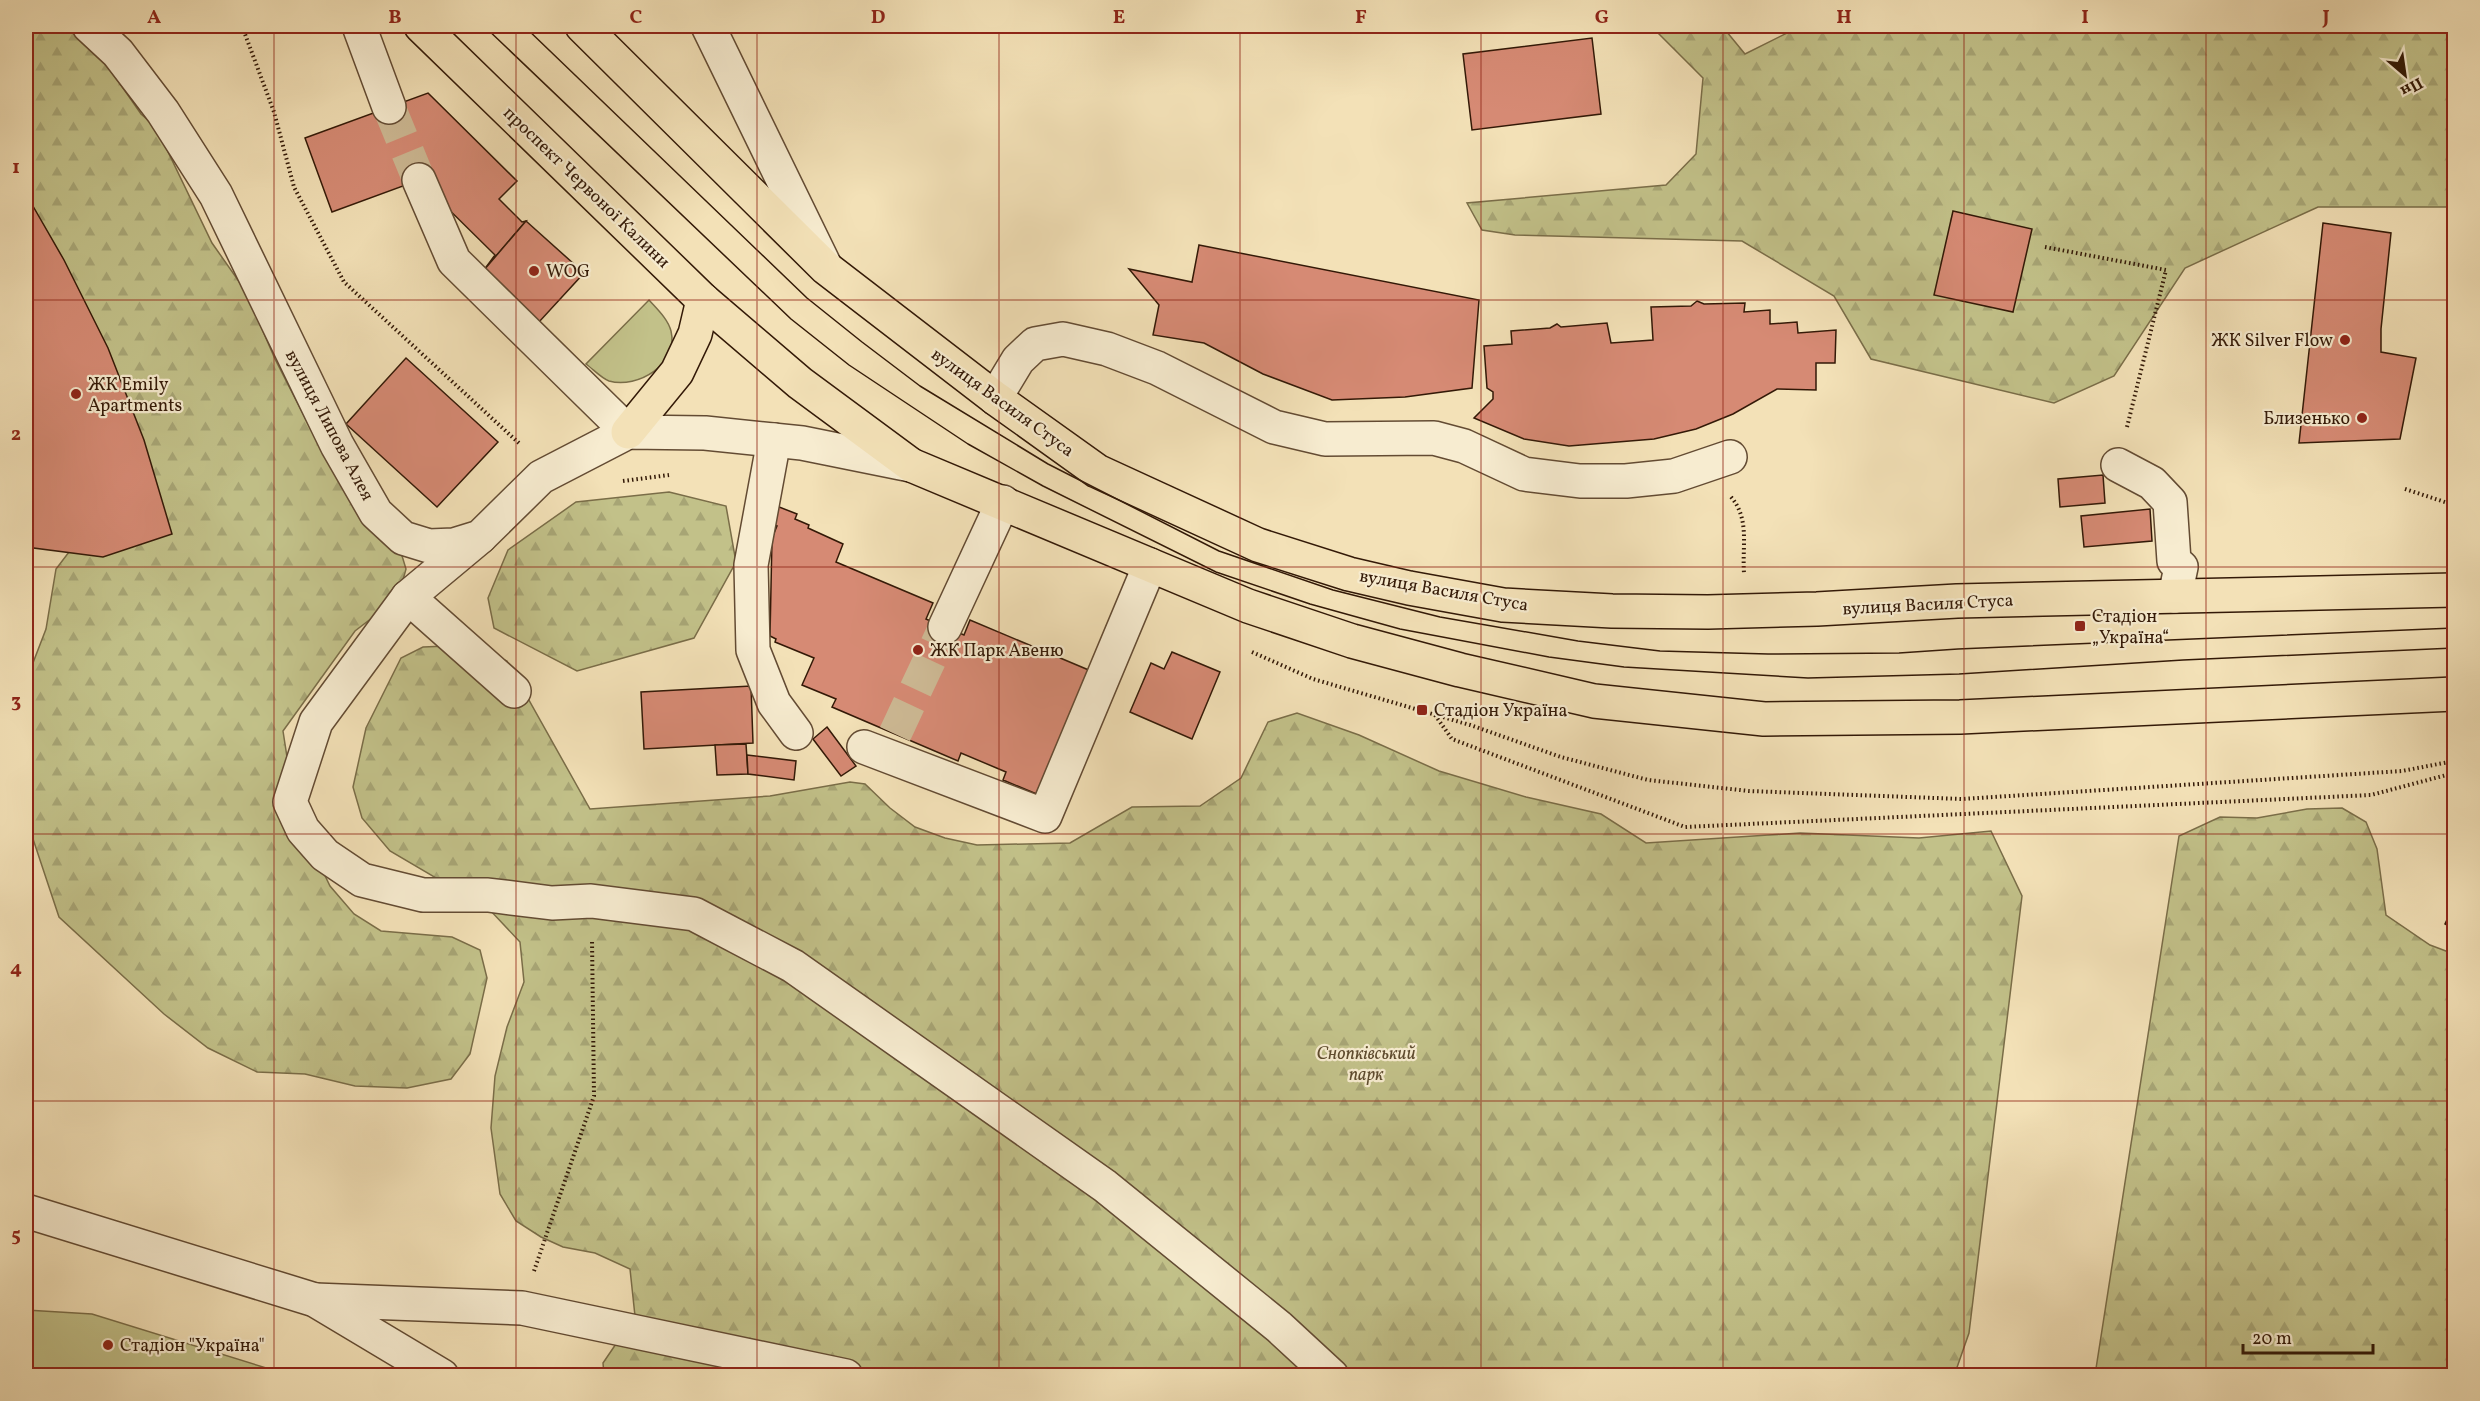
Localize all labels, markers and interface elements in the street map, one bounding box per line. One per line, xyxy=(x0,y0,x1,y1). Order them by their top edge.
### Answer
text: A xyxy=(147,4,161,32)
text: B xyxy=(388,4,402,32)
text: C xyxy=(630,4,643,32)
text: D xyxy=(871,4,885,32)
text: E xyxy=(1113,4,1125,32)
text: F xyxy=(1355,4,1367,32)
text: G xyxy=(1595,4,1609,32)
text: H xyxy=(1836,4,1852,32)
text: I xyxy=(2081,4,2089,32)
text: J xyxy=(2321,4,2330,32)
north arrow xyxy=(2375,45,2435,105)
text: Пн xyxy=(2396,71,2427,102)
street label: проспект Червоної Калини xyxy=(497,102,675,275)
text: 1 xyxy=(12,154,20,182)
place label: WOG xyxy=(546,260,590,285)
marker: WOG xyxy=(527,264,541,278)
place label: ЖК Silver Flow xyxy=(2211,329,2333,354)
marker: ЖК Silver Flow xyxy=(2338,333,2352,347)
street label: вулиця Василя Стуса xyxy=(926,343,1079,464)
street label: вулиця Липова Алея xyxy=(278,346,379,506)
place label: ЖК Emily Apartments xyxy=(88,373,182,419)
marker: ЖК Emily Apartments xyxy=(69,387,83,401)
place label: Близенько xyxy=(2263,407,2350,432)
marker: Близенько xyxy=(2355,411,2369,425)
text: 2 xyxy=(11,421,21,449)
street label: вулиця Василя Стуса xyxy=(1357,564,1530,619)
street label: вулиця Василя Стуса xyxy=(1842,589,2014,622)
place label: Стадіон „Україна“ xyxy=(2092,605,2169,651)
marker: Стадіон „Україна“ xyxy=(2073,619,2087,633)
place label: ЖК Парк Авеню xyxy=(930,639,1064,664)
marker: ЖК Парк Авеню xyxy=(911,643,925,657)
text: 3 xyxy=(11,688,21,716)
place label: Стадіон Україна xyxy=(1434,699,1568,724)
marker: Стадіон Україна xyxy=(1415,703,1429,717)
text: 4 xyxy=(10,955,22,983)
park label: Снопківський парк xyxy=(1316,1042,1416,1088)
text: 5 xyxy=(11,1222,21,1250)
scale bar xyxy=(2243,1317,2374,1355)
text: 20 m xyxy=(2252,1327,2292,1352)
place label: Стадіон "Україна" xyxy=(120,1334,265,1359)
marker: Стадіон "Україна" xyxy=(101,1338,115,1352)

